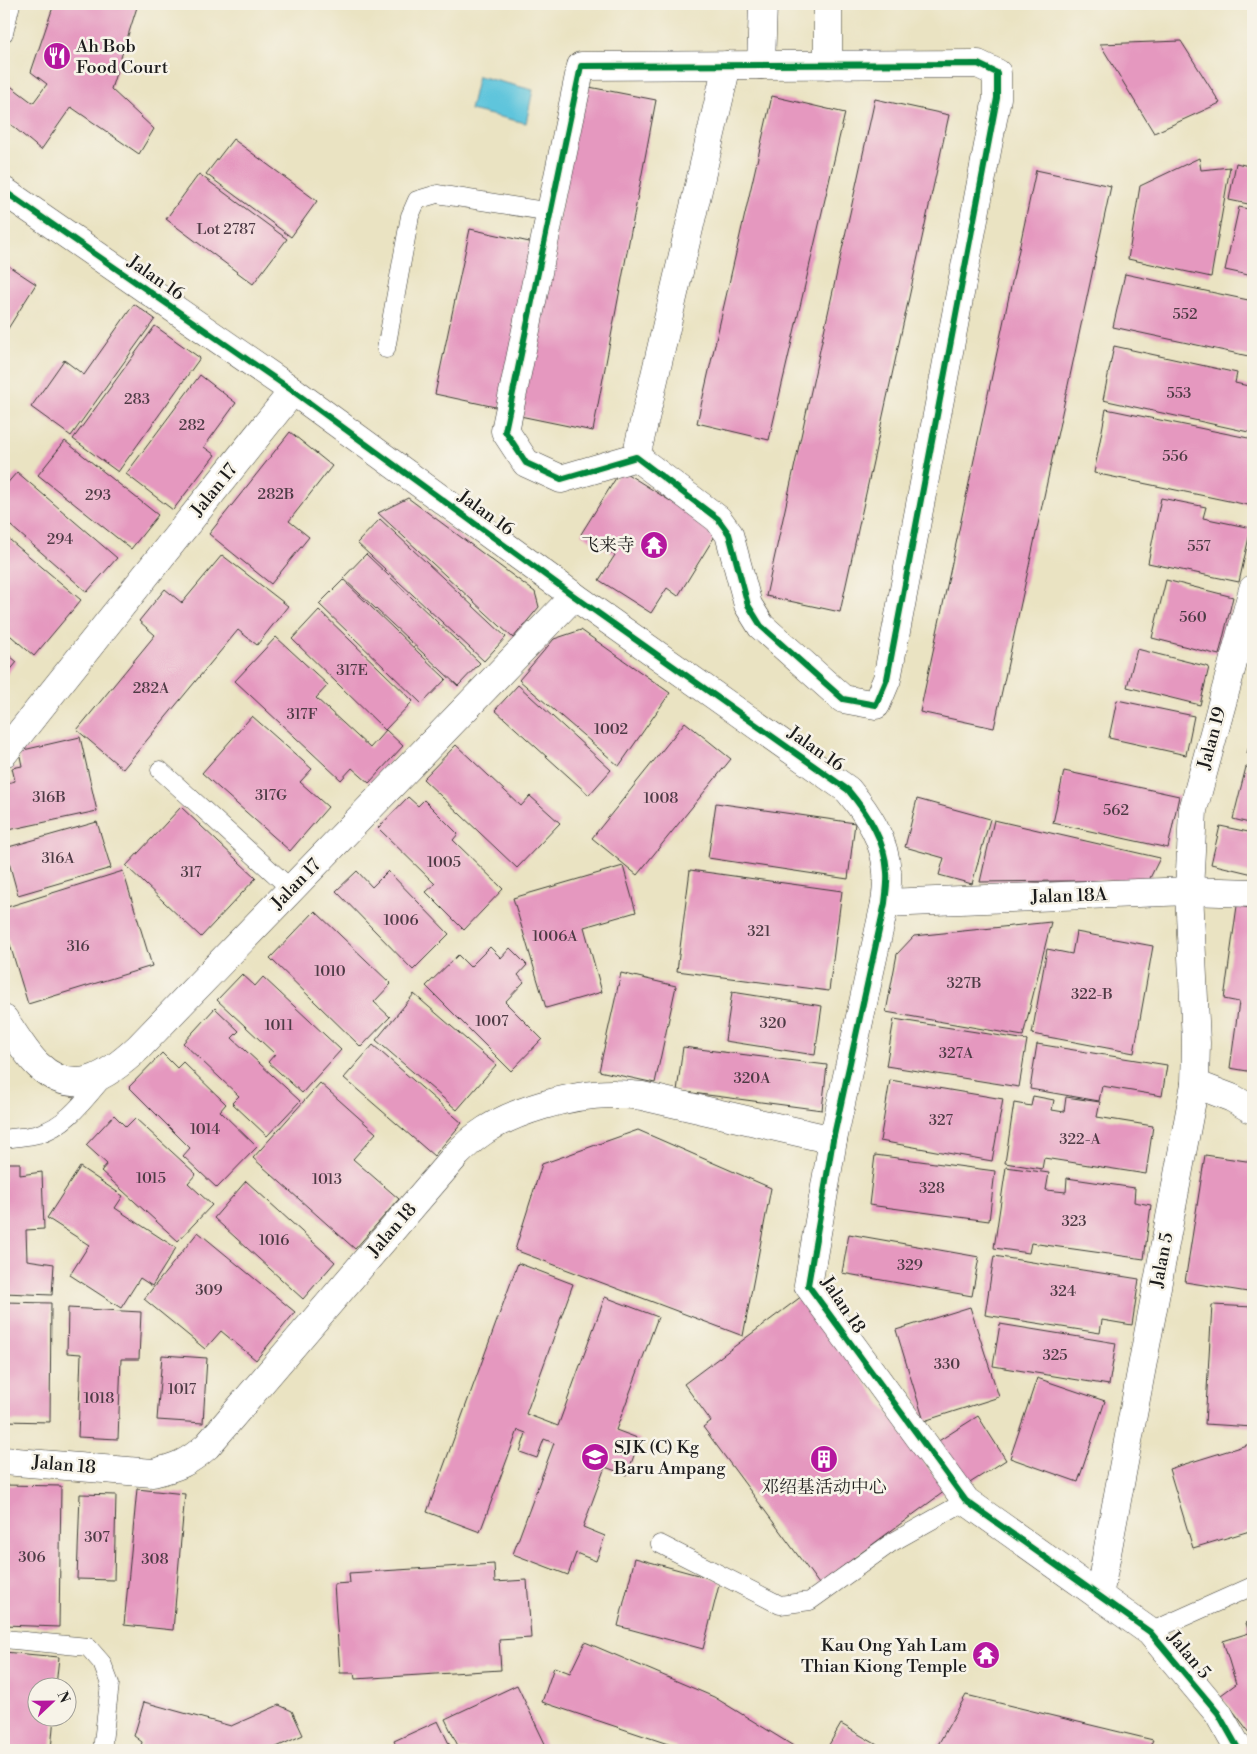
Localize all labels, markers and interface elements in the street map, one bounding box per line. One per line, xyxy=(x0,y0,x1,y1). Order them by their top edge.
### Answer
place label: Ah Bob Food Court xyxy=(75,35,169,79)
restaurant icon: Ah Bob Food Court xyxy=(42,41,72,71)
house number: Lot 2787 xyxy=(197,220,256,239)
street label: Jalan 16 xyxy=(123,250,189,306)
house number: 552 xyxy=(1172,305,1198,324)
house number: 553 xyxy=(1167,384,1191,403)
house number: 283 xyxy=(124,390,150,409)
house number: 282 xyxy=(179,416,205,435)
house number: 556 xyxy=(1162,447,1188,466)
street label: Jalan 17 xyxy=(185,459,242,522)
street label: Jalan 16 xyxy=(453,484,519,541)
house number: 282B xyxy=(258,485,294,504)
house number: 293 xyxy=(85,486,111,505)
house number: 294 xyxy=(47,530,73,549)
temple icon: 飞来寺 xyxy=(639,530,669,560)
place label: 飞来寺 xyxy=(581,534,635,557)
house number: 557 xyxy=(1187,537,1211,556)
house number: 560 xyxy=(1179,608,1207,627)
house number: 317E xyxy=(336,661,368,680)
house number: 282A xyxy=(133,679,170,698)
street label: Jalan 19 xyxy=(1192,704,1231,773)
house number: 317F xyxy=(286,705,318,724)
house number: 1002 xyxy=(594,720,628,739)
street label: Jalan 16 xyxy=(783,721,849,777)
house number: 317G xyxy=(255,786,287,805)
house number: 316B xyxy=(32,788,66,807)
house number: 1008 xyxy=(643,789,679,808)
house number: 562 xyxy=(1103,801,1129,820)
house number: 316A xyxy=(41,849,75,868)
house number: 1005 xyxy=(427,853,461,872)
street label: Jalan 17 xyxy=(266,854,326,915)
house number: 317 xyxy=(180,863,202,882)
street label: Jalan 18A xyxy=(1029,883,1108,909)
house number: 1006 xyxy=(384,911,418,930)
house number: 321 xyxy=(747,922,771,941)
house number: 1006A xyxy=(532,927,578,946)
house number: 316 xyxy=(67,937,89,956)
house number: 1010 xyxy=(314,962,346,981)
house number: 327B xyxy=(947,974,981,993)
house number: 322-B xyxy=(1071,985,1113,1004)
house number: 1007 xyxy=(475,1012,509,1031)
house number: 320 xyxy=(760,1014,786,1033)
house number: 1011 xyxy=(265,1016,294,1035)
house number: 327A xyxy=(939,1044,974,1063)
house number: 320A xyxy=(733,1069,771,1088)
house number: 327 xyxy=(929,1111,954,1130)
house number: 1014 xyxy=(190,1120,220,1139)
house number: 322-A xyxy=(1059,1130,1101,1149)
house number: 1015 xyxy=(136,1169,166,1188)
house number: 1013 xyxy=(312,1170,342,1189)
house number: 328 xyxy=(919,1179,945,1198)
street label: Jalan 18 xyxy=(362,1198,422,1262)
house number: 323 xyxy=(1061,1212,1087,1231)
street label: Jalan 5 xyxy=(1145,1230,1179,1290)
house number: 1016 xyxy=(259,1231,289,1250)
house number: 329 xyxy=(897,1256,923,1275)
street label: Jalan 18 xyxy=(815,1271,870,1338)
house number: 309 xyxy=(195,1281,223,1300)
house number: 324 xyxy=(1050,1282,1076,1301)
house number: 325 xyxy=(1042,1346,1068,1365)
house number: 330 xyxy=(934,1355,960,1374)
house number: 1017 xyxy=(168,1380,197,1399)
house number: 1018 xyxy=(84,1389,114,1408)
place label: SJK (C) Kg Baru Ampang xyxy=(613,1436,726,1480)
school or university icon: SJK (C) Kg Baru Ampang xyxy=(580,1442,610,1472)
building icon: 邓绍基活动中心 xyxy=(809,1444,839,1474)
street label: Jalan 18 xyxy=(30,1451,97,1479)
place label: 邓绍基活动中心 xyxy=(761,1476,887,1499)
house number: 307 xyxy=(84,1528,110,1547)
house number: 306 xyxy=(18,1548,46,1567)
house number: 308 xyxy=(141,1550,169,1569)
street label: Jalan 5 xyxy=(1162,1626,1216,1684)
place label: Kau Ong Yah Lam Thian Kiong Temple xyxy=(801,1634,967,1678)
temple icon: Kau Ong Yah Lam Thian Kiong Temple xyxy=(971,1640,1001,1670)
north arrow xyxy=(28,1676,78,1726)
text: N xyxy=(53,1689,74,1706)

